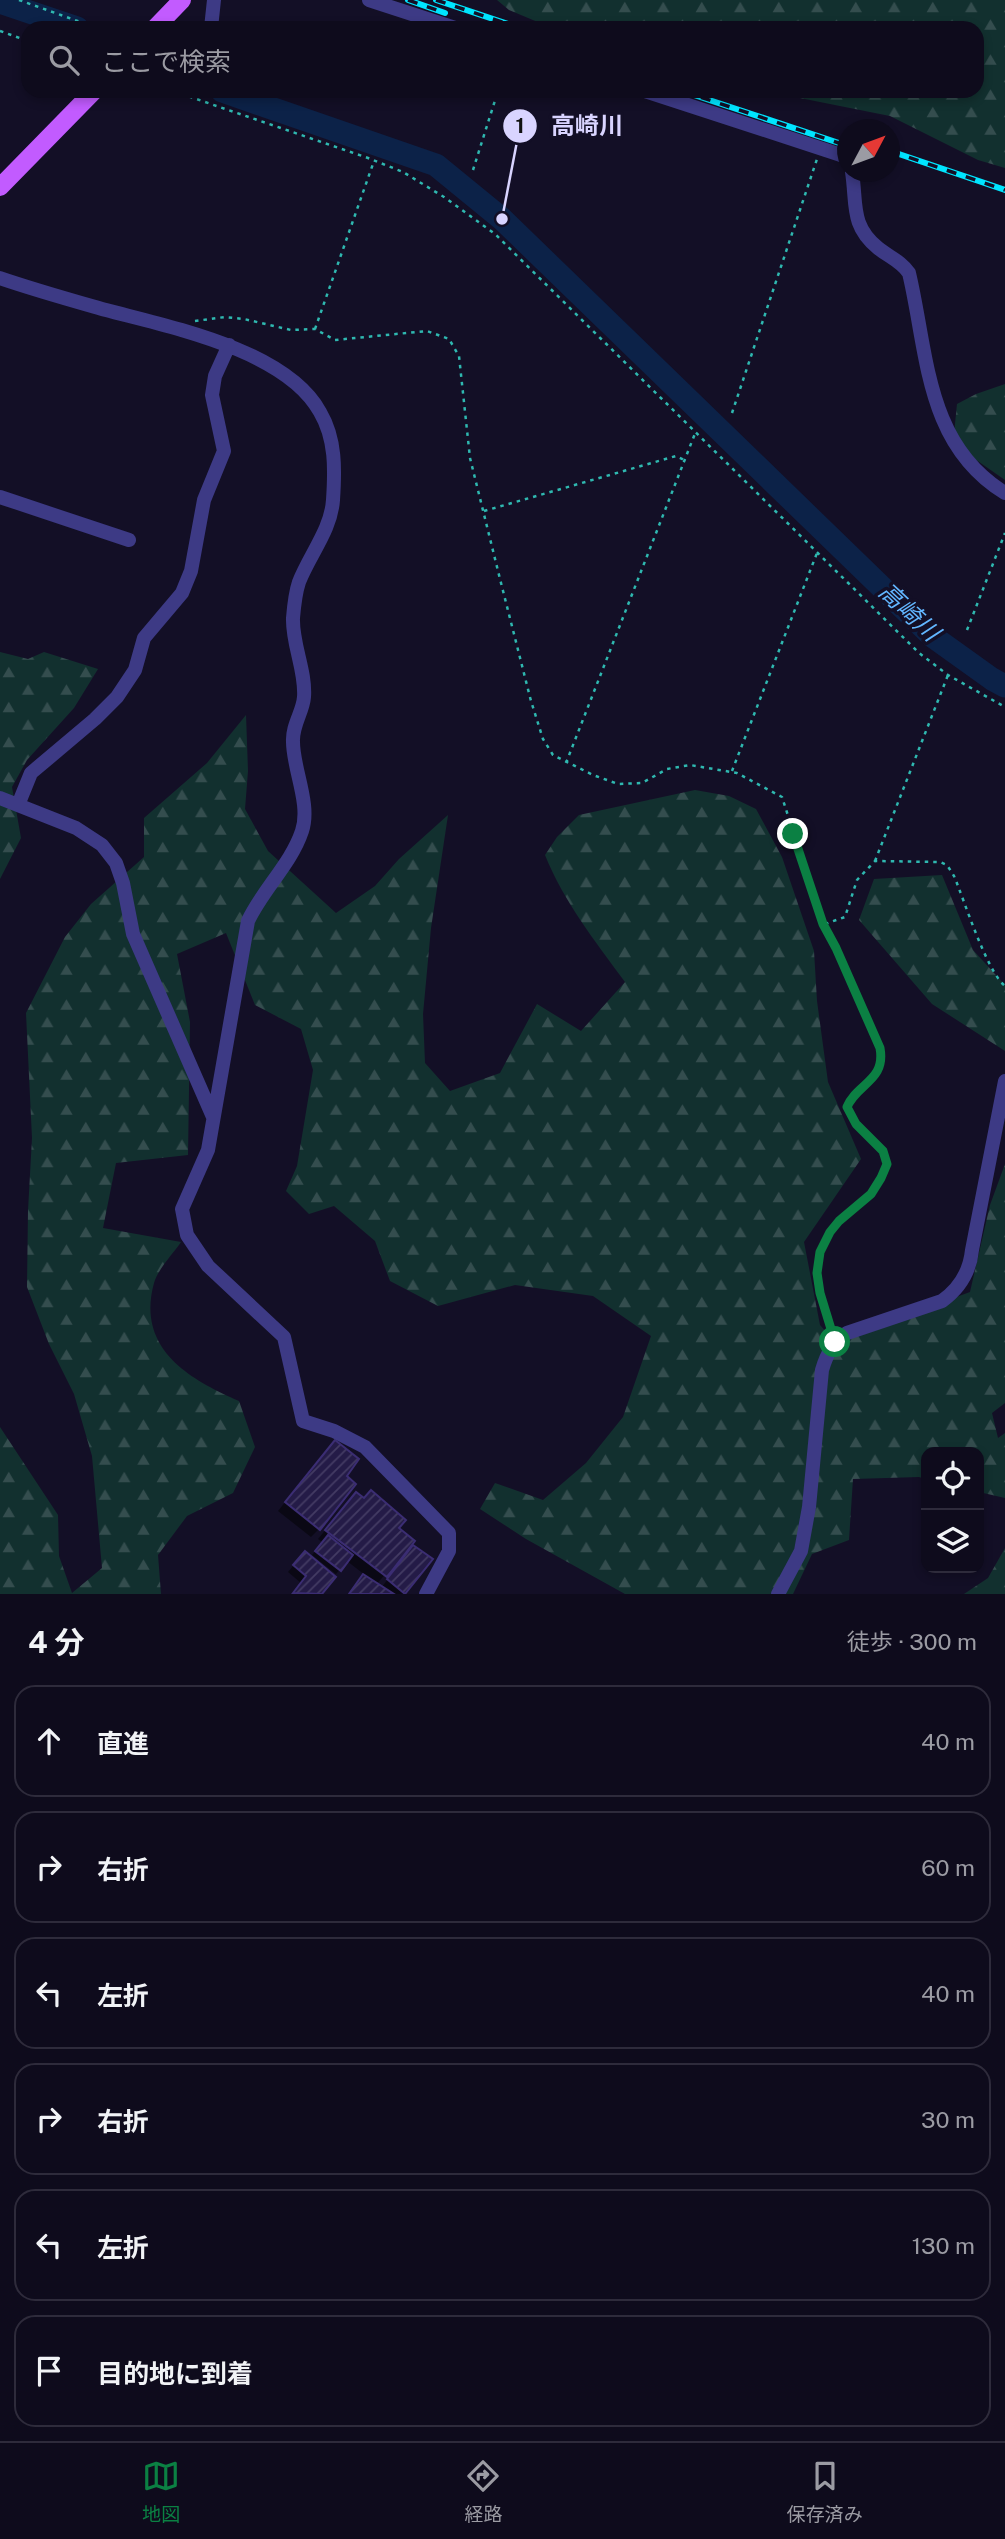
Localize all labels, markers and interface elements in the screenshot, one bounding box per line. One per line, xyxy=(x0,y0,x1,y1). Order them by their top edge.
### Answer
search box xyxy=(21,21,984,98)
icon: search xyxy=(45,41,83,79)
text: ここで検索 xyxy=(101,46,231,77)
callout: 高崎川 xyxy=(502,103,637,148)
text: 高崎川 xyxy=(551,111,623,139)
text: 1 xyxy=(516,113,525,138)
north arrow xyxy=(837,119,900,182)
water label: 高崎川 xyxy=(874,576,948,648)
route end xyxy=(777,818,808,849)
route start xyxy=(819,1326,850,1357)
map controls xyxy=(921,1447,984,1573)
button: locate xyxy=(921,1447,984,1510)
button: layers xyxy=(921,1510,984,1573)
text: 4 分 xyxy=(28,1624,84,1660)
text: 徒歩 · 300 m xyxy=(847,1628,977,1655)
icon: ahead xyxy=(30,1722,68,1760)
text: 直進 xyxy=(97,1728,149,1759)
text: 40 m xyxy=(921,1728,975,1755)
icon: right xyxy=(30,1848,68,1886)
text: 右折 xyxy=(97,1854,149,1885)
text: 60 m xyxy=(921,1854,975,1881)
icon: left xyxy=(30,1974,68,2012)
text: 左折 xyxy=(97,1980,149,2011)
text: 40 m xyxy=(921,1980,975,2007)
icon: right xyxy=(30,2100,68,2138)
text: 右折 xyxy=(97,2106,149,2137)
text: 30 m xyxy=(921,2106,975,2133)
icon: left xyxy=(30,2226,68,2264)
text: 左折 xyxy=(97,2232,149,2263)
text: 130 m xyxy=(912,2232,975,2259)
icon: arrive xyxy=(30,2352,68,2390)
text: 目的地に到着 xyxy=(97,2358,253,2389)
tab: 地図 xyxy=(142,2457,180,2526)
tab: 経路 xyxy=(464,2457,503,2526)
tab: 保存済み xyxy=(787,2457,863,2526)

